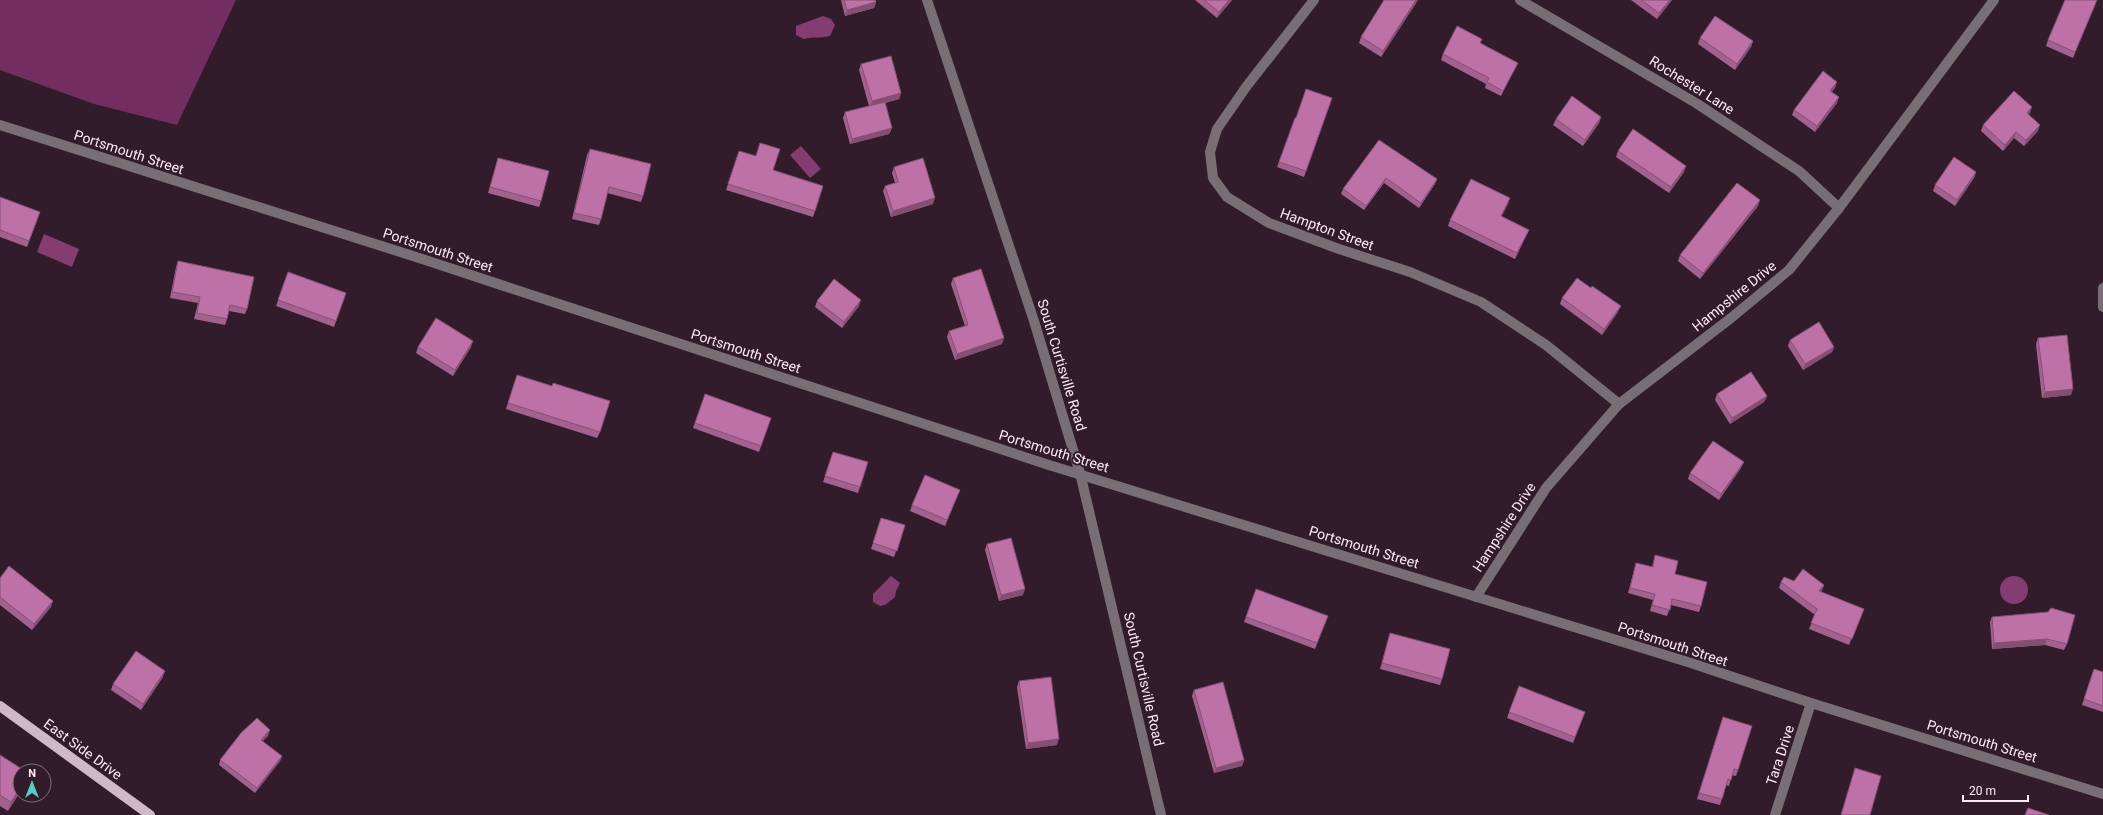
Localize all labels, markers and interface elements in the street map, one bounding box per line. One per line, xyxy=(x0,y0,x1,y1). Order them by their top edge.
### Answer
street label: Rochester Lane xyxy=(1647,53,1737,117)
street label: Portsmouth Street xyxy=(72,127,186,177)
street label: Hampton Street xyxy=(1278,205,1376,253)
street label: Portsmouth Street xyxy=(381,225,495,275)
street label: Hampshire Drive xyxy=(1689,257,1779,335)
street label: South Curtisville Road xyxy=(1034,297,1090,433)
street label: Portsmouth Street xyxy=(689,326,803,376)
street label: Portsmouth Street xyxy=(997,427,1111,475)
street label: Hampshire Drive xyxy=(1469,479,1539,575)
street label: Portsmouth Street xyxy=(1307,523,1421,571)
street label: South Curtisville Road xyxy=(1121,610,1167,748)
street label: Portsmouth Street xyxy=(1616,619,1730,669)
street label: East Side Drive xyxy=(41,715,125,783)
street label: Portsmouth Street xyxy=(1925,717,2039,765)
street label: Tara Drive xyxy=(1763,723,1797,787)
north arrow xyxy=(12,763,52,803)
text: N xyxy=(28,767,36,780)
scale bar xyxy=(1963,777,2028,803)
text: 20 m xyxy=(1969,784,1996,798)

